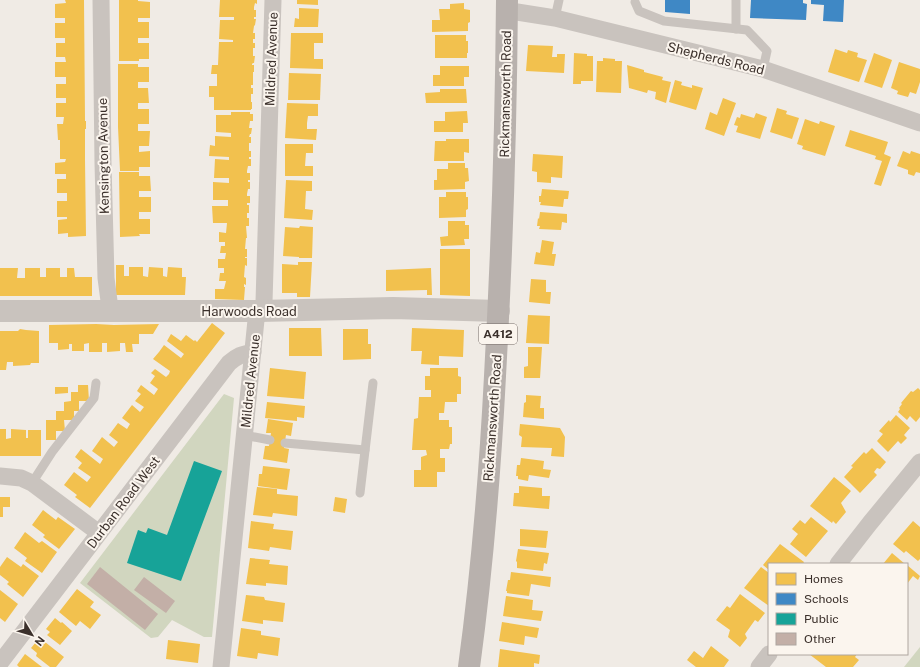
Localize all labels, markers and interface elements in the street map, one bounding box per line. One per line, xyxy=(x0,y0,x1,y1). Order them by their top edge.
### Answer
street label: Mildred Avenue xyxy=(262,12,281,106)
street label: Rickmansworth Road xyxy=(497,30,514,158)
street label: Shepherds Road xyxy=(666,39,766,78)
street label: Kensington Avenue xyxy=(95,98,112,214)
street label: Harwoods Road xyxy=(201,304,297,319)
road number: A412 xyxy=(479,324,517,344)
street label: Mildred Avenue xyxy=(238,333,263,429)
street label: Rickmansworth Road xyxy=(481,354,504,482)
street label: Durban Road West xyxy=(84,453,163,551)
legend xyxy=(768,563,908,655)
text: Homes xyxy=(804,572,843,586)
text: Schools xyxy=(804,592,849,606)
text: Public xyxy=(804,612,839,626)
north arrow xyxy=(12,615,52,655)
text: Other xyxy=(804,632,836,646)
text: N xyxy=(33,634,47,648)

